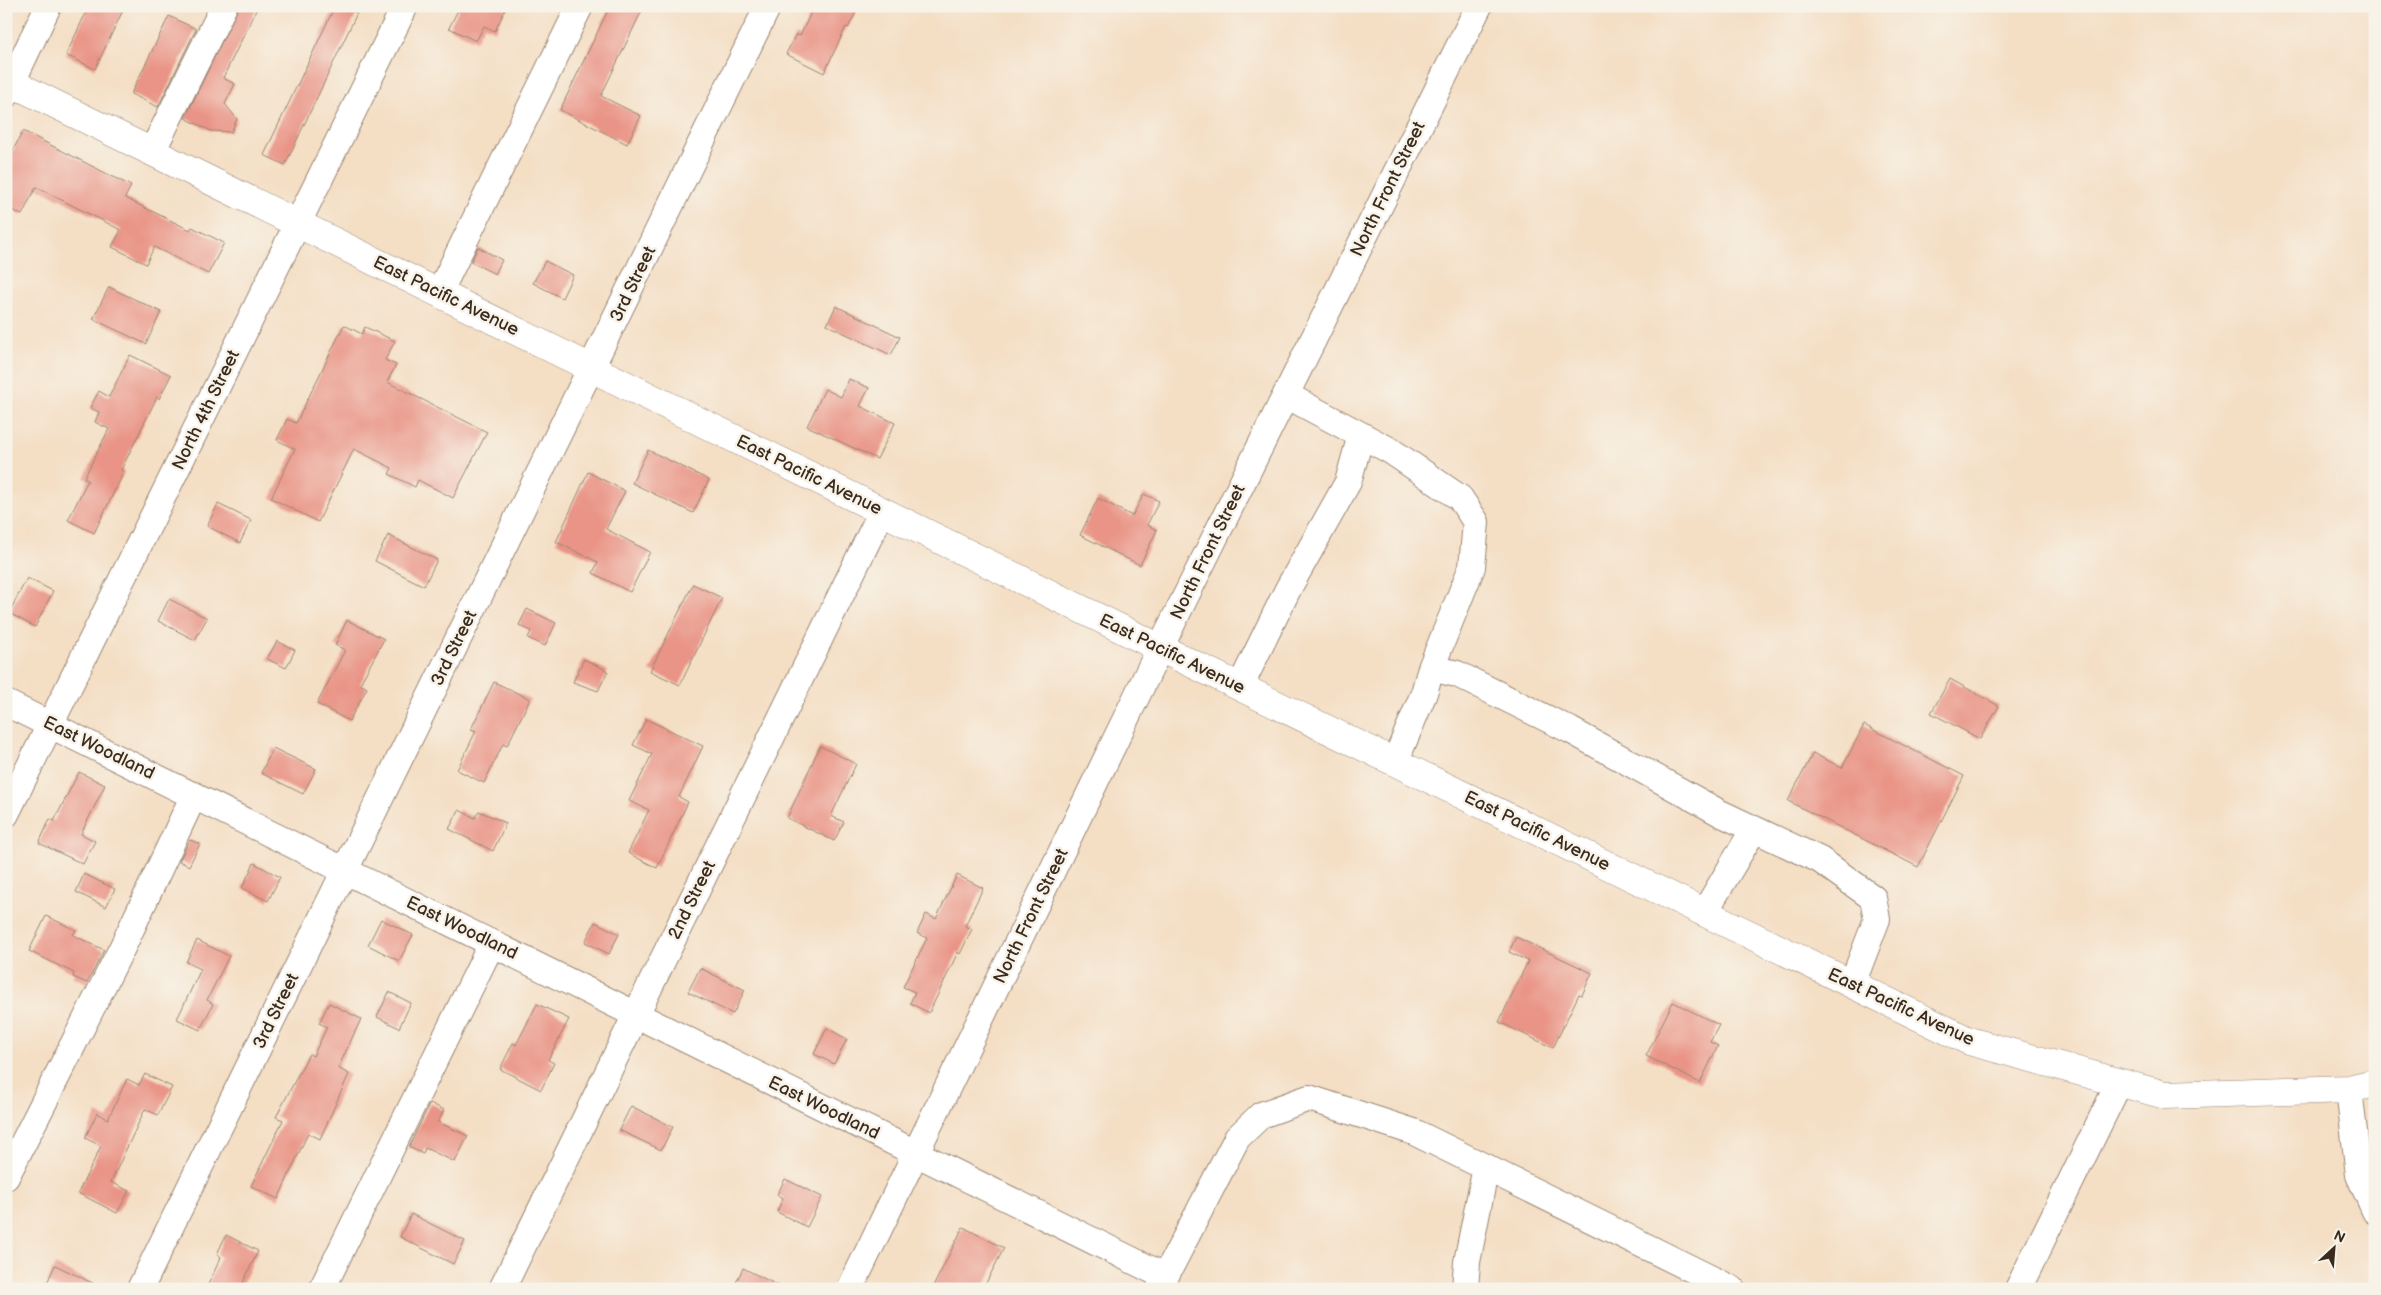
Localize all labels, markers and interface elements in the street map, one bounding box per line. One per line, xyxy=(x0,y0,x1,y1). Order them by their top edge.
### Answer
street label: North Front Street xyxy=(1346,118,1430,260)
street label: 3rd Street xyxy=(606,242,660,325)
street label: East Pacific Avenue xyxy=(370,252,523,341)
street label: North 4th Street xyxy=(168,346,244,474)
street label: East Pacific Avenue xyxy=(733,431,886,520)
street label: North Front Street xyxy=(1166,481,1250,623)
street label: 3rd Street xyxy=(427,606,481,689)
street label: East Pacific Avenue xyxy=(1096,610,1249,699)
street label: East Woodland xyxy=(40,712,158,784)
street label: East Pacific Avenue xyxy=(1461,787,1614,876)
street label: North Front Street xyxy=(989,845,1073,987)
street label: 2nd Street xyxy=(664,857,720,943)
street label: East Woodland xyxy=(403,892,521,964)
street label: East Pacific Avenue xyxy=(1824,964,1978,1050)
street label: 3rd Street xyxy=(249,969,303,1052)
street label: East Woodland xyxy=(765,1072,883,1144)
north arrow xyxy=(2308,1222,2358,1272)
text: N xyxy=(2331,1227,2348,1247)

